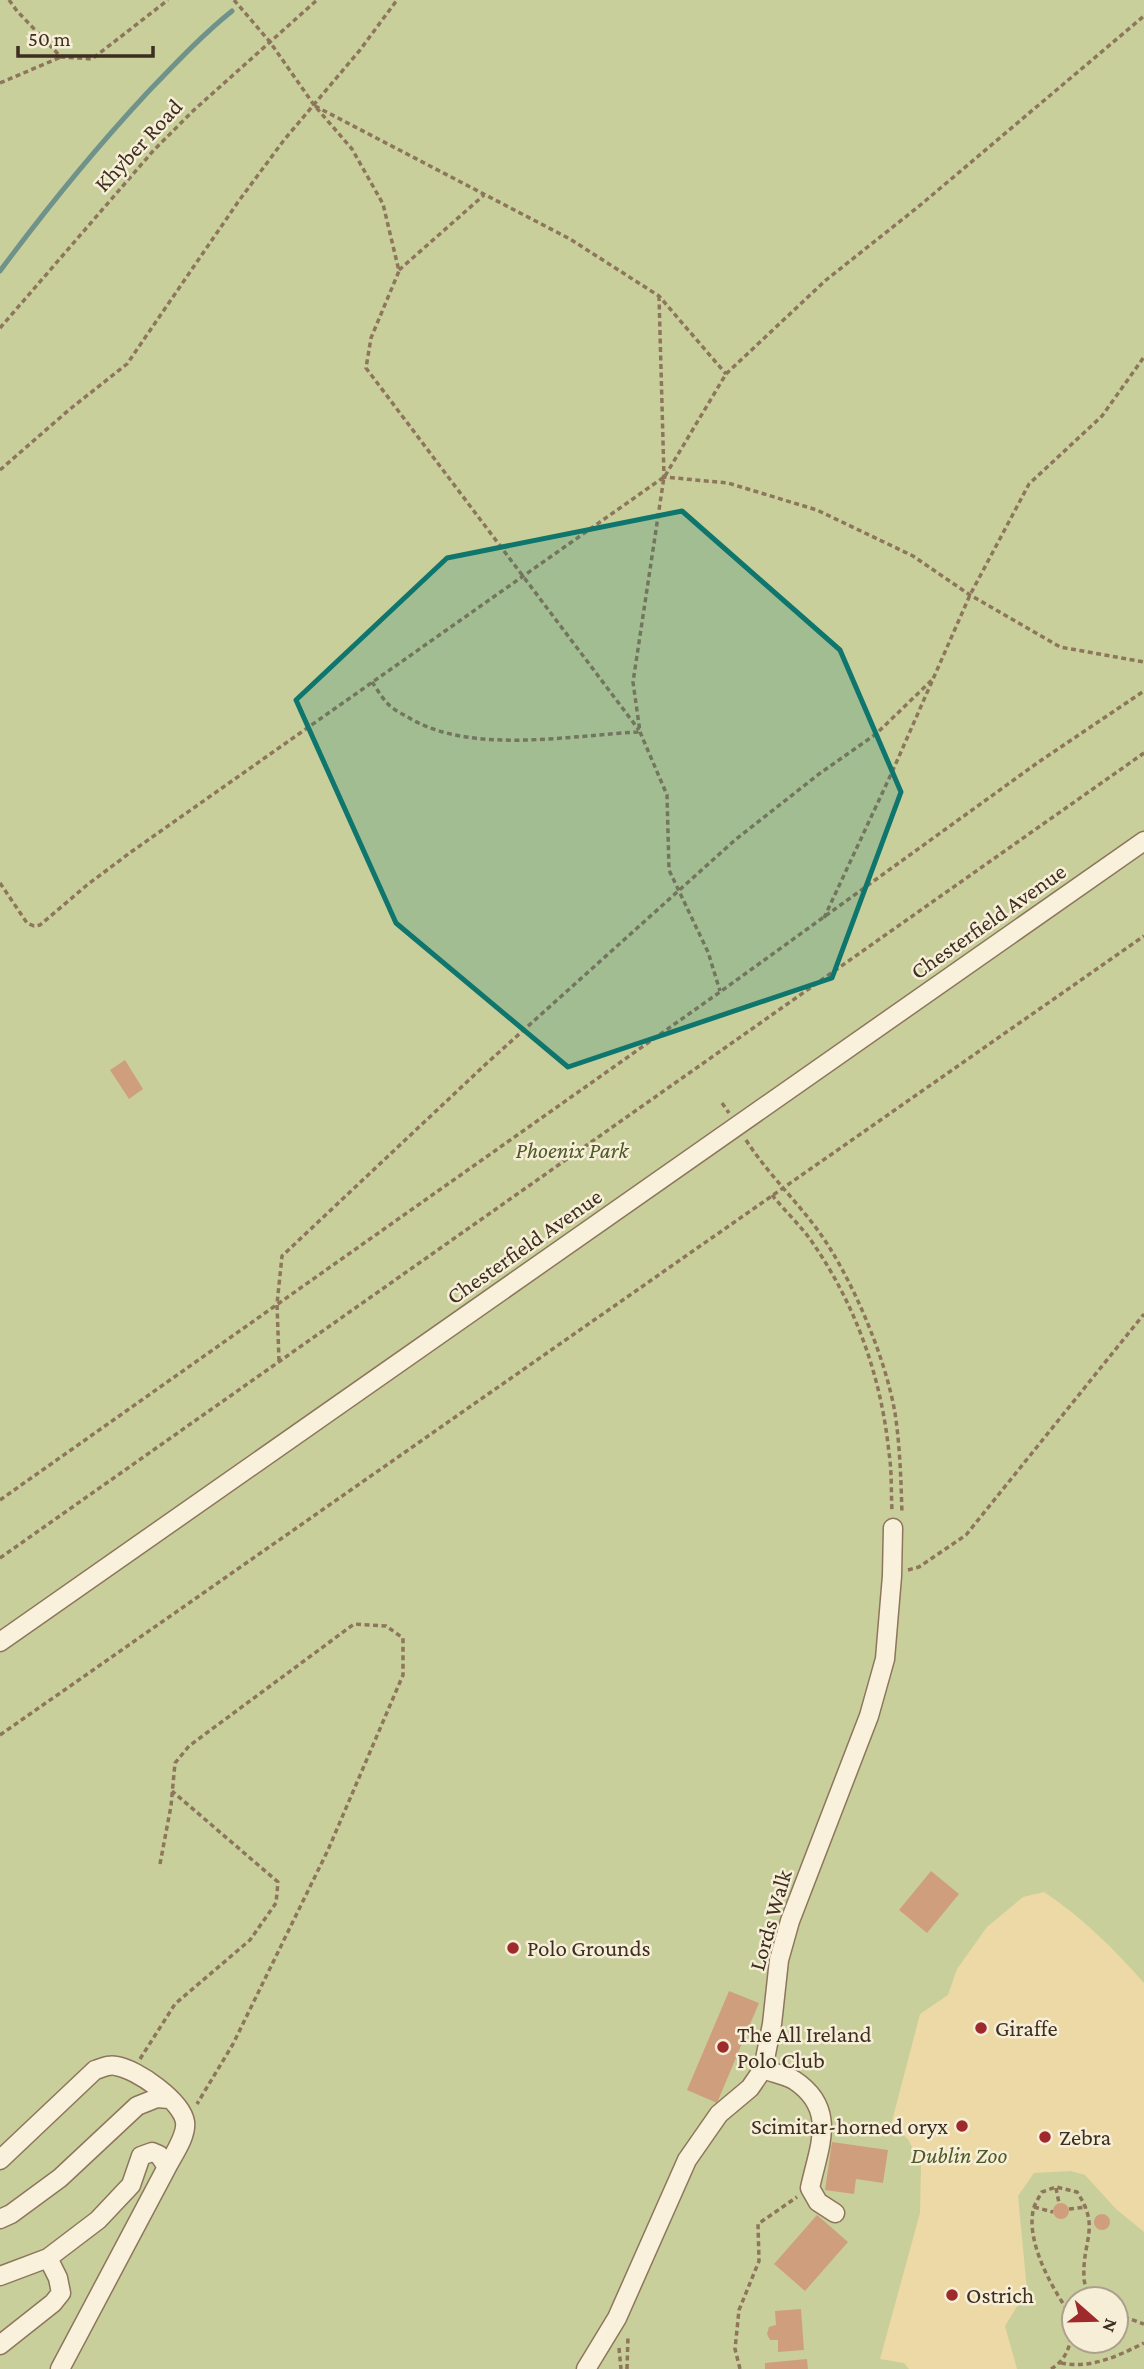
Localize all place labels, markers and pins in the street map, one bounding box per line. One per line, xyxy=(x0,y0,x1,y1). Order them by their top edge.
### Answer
place label: Polo Grounds xyxy=(527,1935,651,1961)
marker: Polo Grounds xyxy=(505,1940,521,1956)
place label: Giraffe xyxy=(995,2015,1058,2041)
marker: Giraffe xyxy=(973,2020,989,2036)
place label: The All Ireland Polo Club xyxy=(737,2021,872,2073)
marker: The All Ireland Polo Club xyxy=(715,2039,731,2055)
place label: Scimitar-horned oryx xyxy=(751,2113,948,2139)
marker: Scimitar-horned oryx xyxy=(954,2118,970,2134)
place label: Zebra xyxy=(1059,2124,1112,2150)
marker: Zebra xyxy=(1037,2129,1053,2145)
place label: Ostrich xyxy=(966,2282,1034,2308)
marker: Ostrich xyxy=(944,2287,960,2303)

